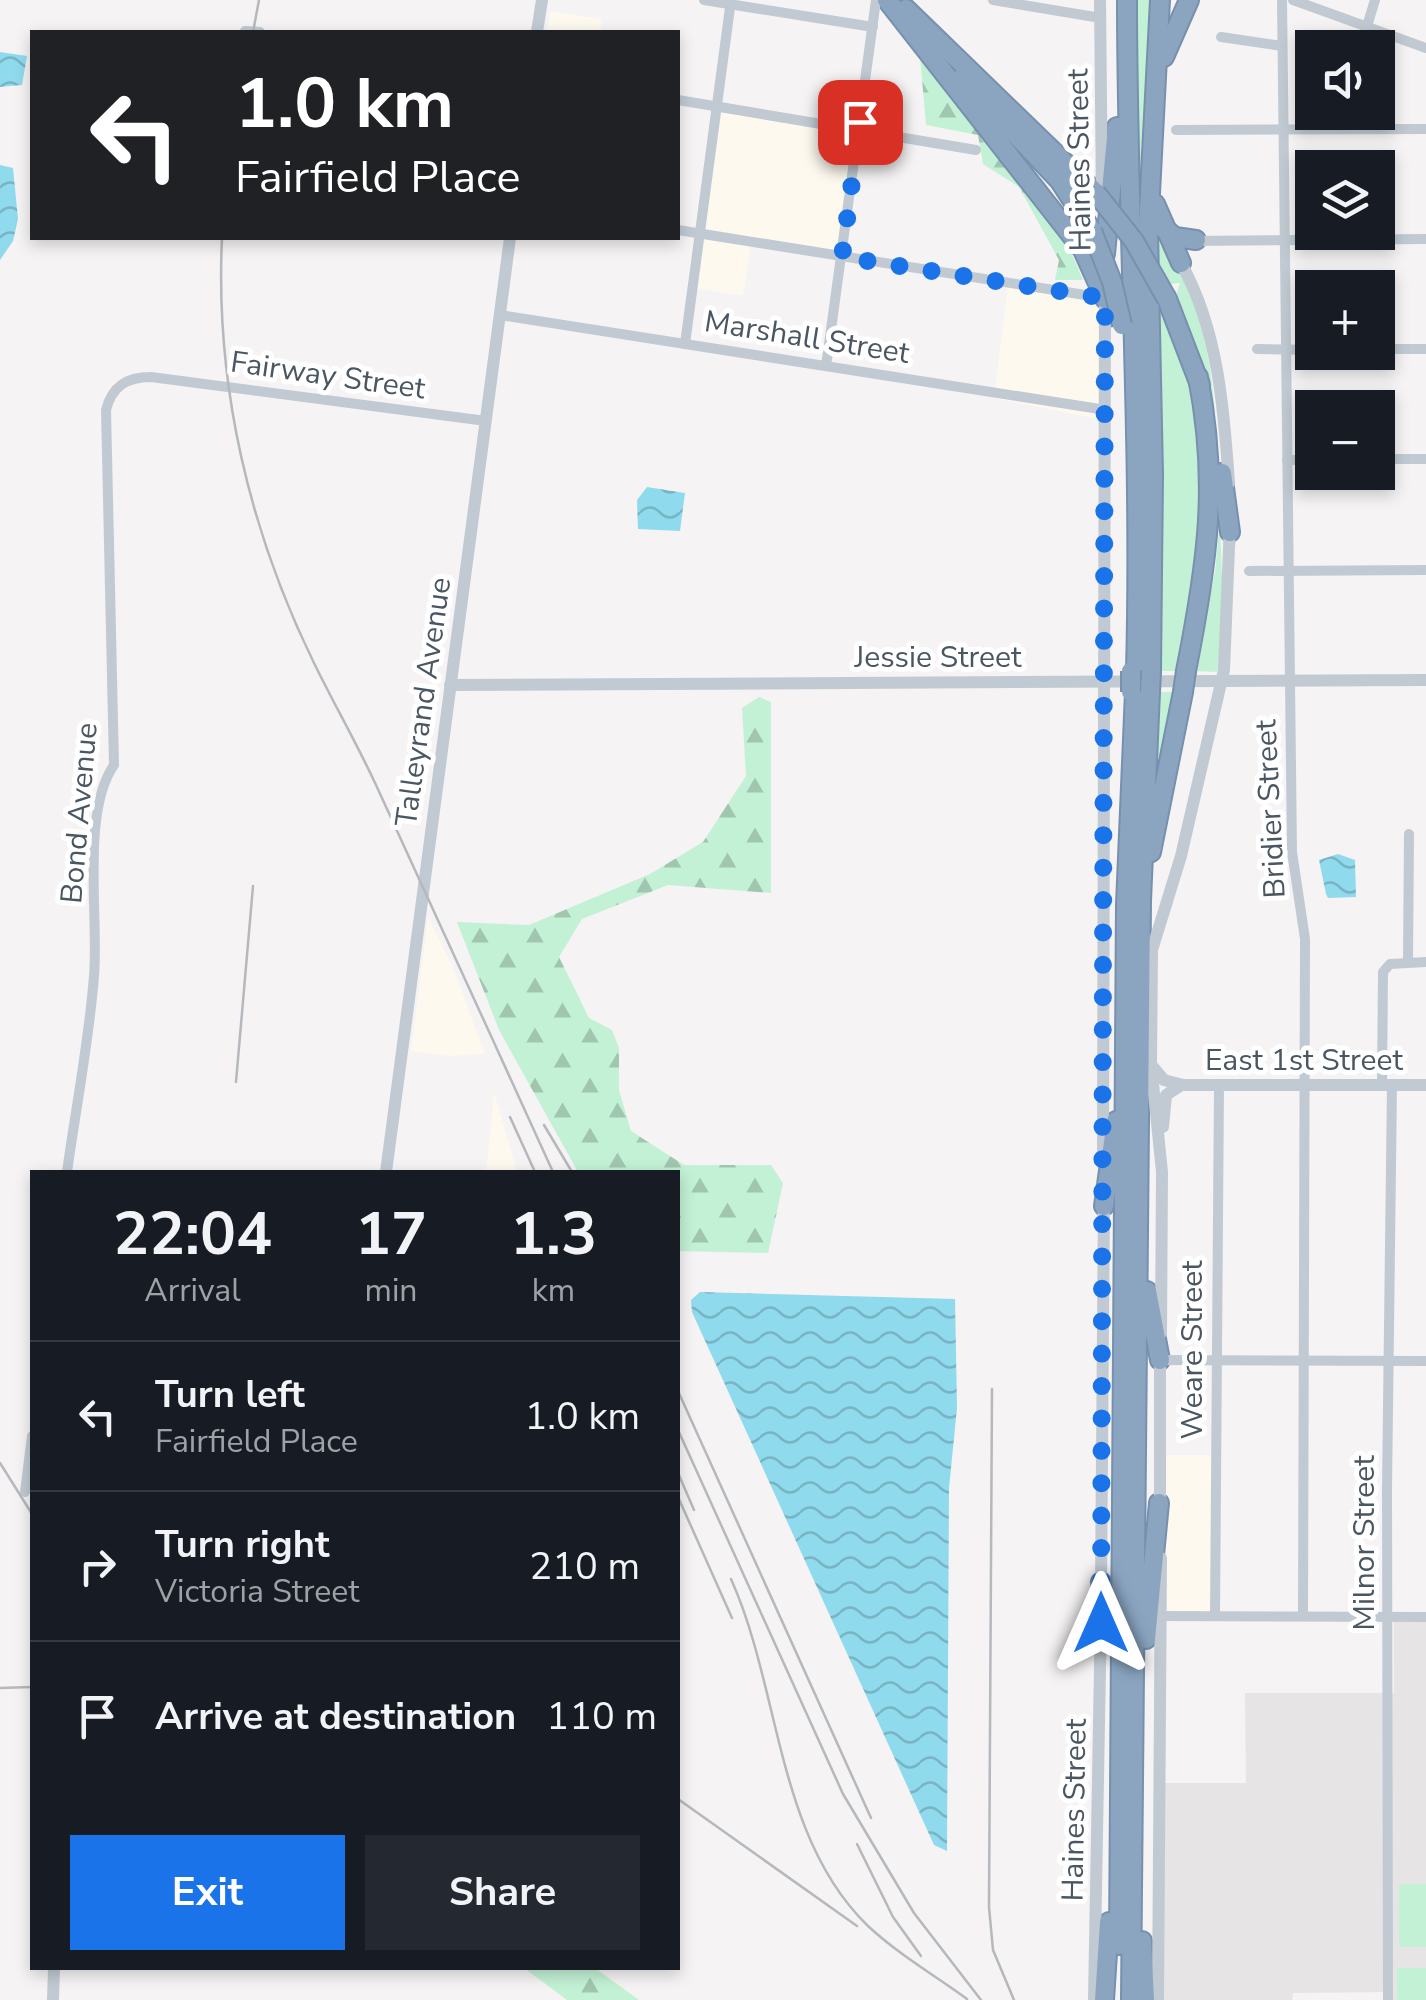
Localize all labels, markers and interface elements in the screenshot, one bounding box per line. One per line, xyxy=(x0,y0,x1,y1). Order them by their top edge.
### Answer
map controls xyxy=(1295,30,1395,490)
button: sound xyxy=(1295,30,1395,130)
text: 1.0 km xyxy=(235,56,454,152)
street label: Haines Street xyxy=(1057,68,1102,252)
icon: left xyxy=(70,70,200,200)
pin xyxy=(818,80,903,165)
icon: arrive xyxy=(833,95,888,150)
text: Fairfield Place xyxy=(235,147,520,208)
button: layers xyxy=(1295,150,1395,250)
button: + xyxy=(1295,270,1395,370)
street label: Marshall Street xyxy=(702,301,913,374)
street label: Fairway Street xyxy=(228,342,428,410)
button: − xyxy=(1295,390,1395,490)
street label: Talleyrand Avenue xyxy=(386,575,461,829)
street label: Jessie Street xyxy=(853,637,1022,678)
street label: Bridier Street xyxy=(1245,718,1296,899)
street label: Bond Avenue xyxy=(51,721,108,905)
street label: East 1st Street xyxy=(1205,1040,1403,1081)
text: 22:04 xyxy=(113,1193,272,1275)
text: 17 xyxy=(355,1193,427,1275)
text: 1.3 xyxy=(510,1193,597,1275)
street label: Weare Street xyxy=(1172,1260,1213,1440)
text: Arrival xyxy=(144,1269,241,1312)
text: min xyxy=(364,1269,417,1312)
text: km xyxy=(532,1269,575,1312)
text: Turn left xyxy=(155,1369,305,1420)
icon: left xyxy=(70,1389,125,1444)
text: 1.0 km xyxy=(524,1391,640,1442)
text: Fairfield Place xyxy=(155,1420,358,1463)
street label: Milnor Street xyxy=(1344,1455,1385,1631)
text: Turn right xyxy=(155,1519,330,1570)
icon: right xyxy=(70,1539,125,1594)
text: 210 m xyxy=(529,1541,640,1592)
text: Victoria Street xyxy=(155,1570,360,1613)
position arrow xyxy=(1049,1571,1153,1675)
icon: arrive xyxy=(70,1689,125,1744)
text: Arrive at destination xyxy=(155,1691,516,1742)
text: 110 m xyxy=(546,1691,657,1742)
street label: Haines Street xyxy=(1052,1718,1097,1902)
button: Exit xyxy=(70,1835,345,1950)
button: Share xyxy=(365,1835,640,1950)

